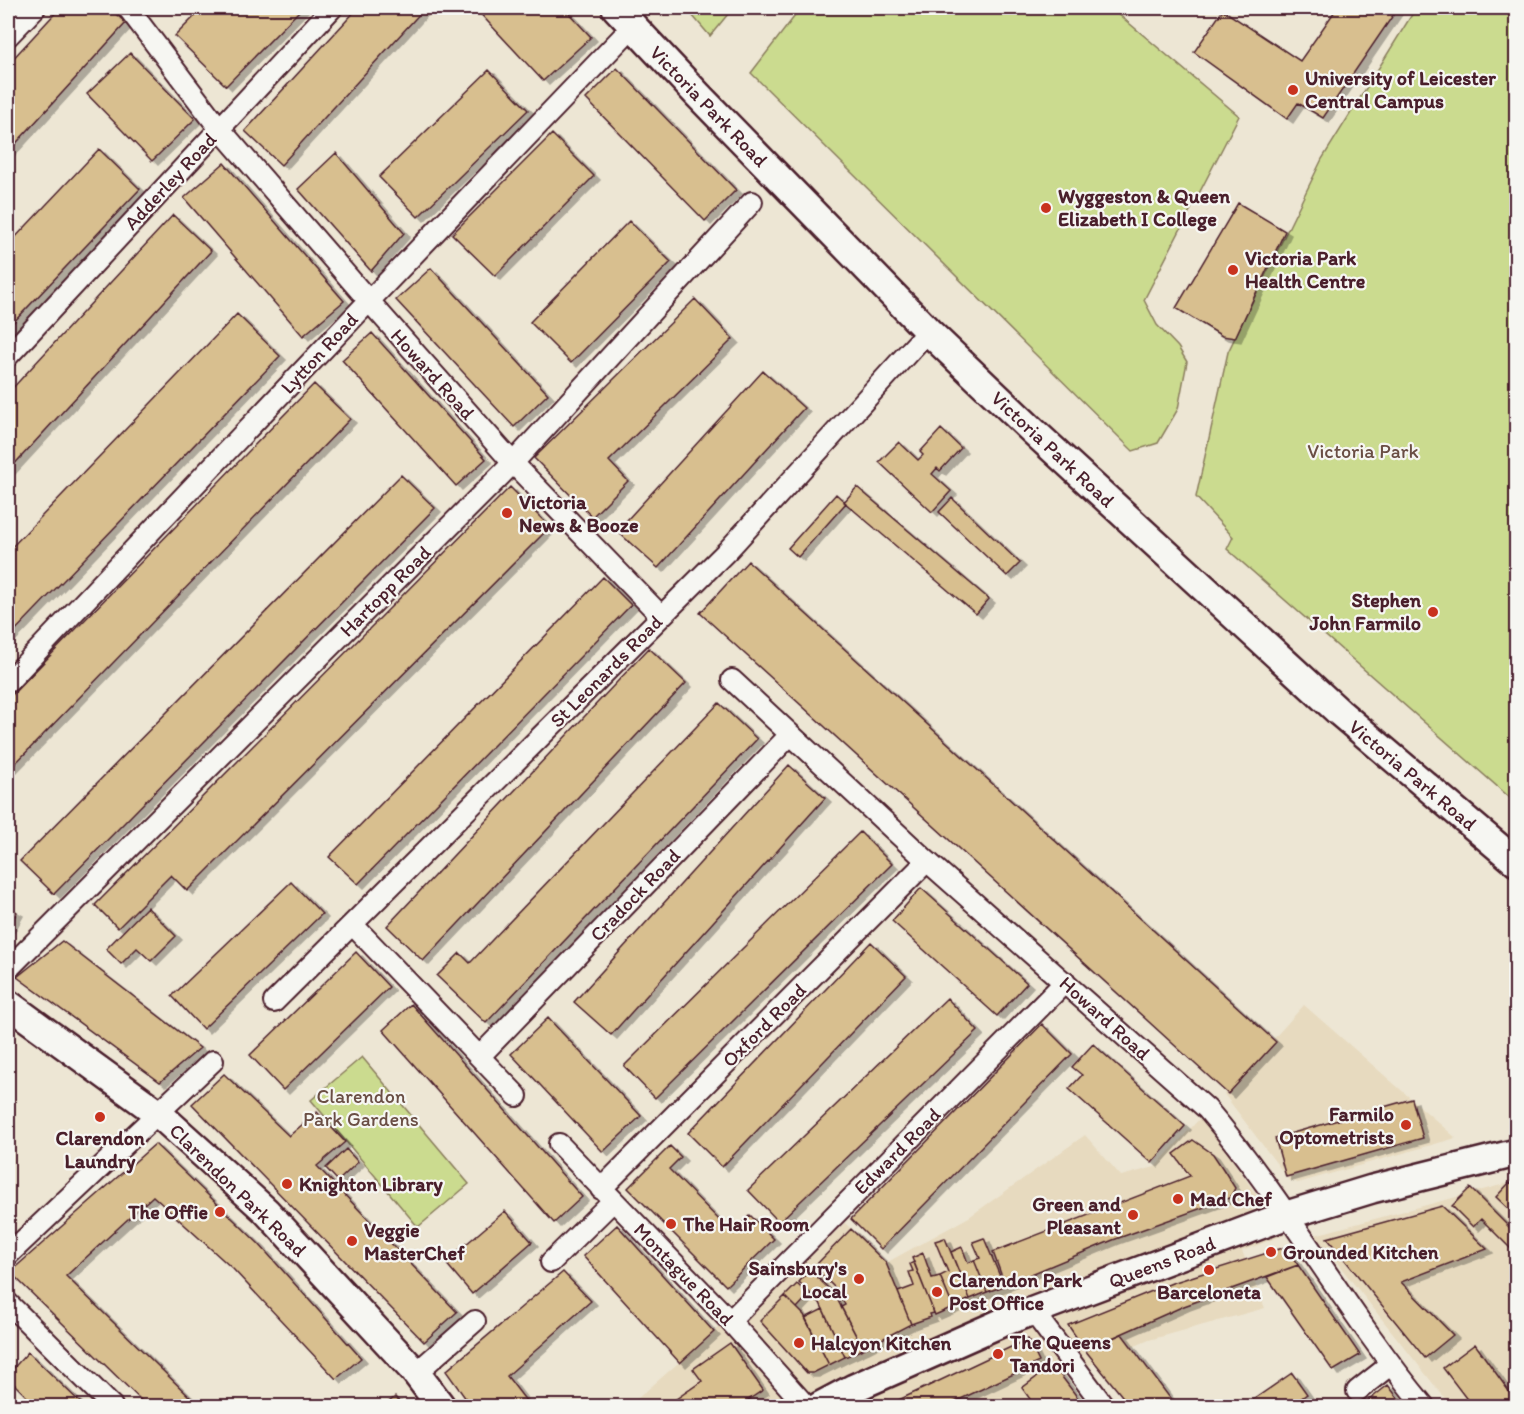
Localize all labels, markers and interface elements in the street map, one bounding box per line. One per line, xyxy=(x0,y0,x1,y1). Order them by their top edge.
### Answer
street label: Victoria Park Road xyxy=(645,40,773,172)
place label: University of Leicester Central Campus xyxy=(1305,66,1496,114)
marker: University of Leicester Central Campus xyxy=(1286,83,1300,97)
street label: Adderley Road xyxy=(119,127,221,235)
place label: Wyggeston & Queen Elizabeth I College xyxy=(1058,184,1231,232)
marker: Wyggeston & Queen Elizabeth I College xyxy=(1039,201,1053,215)
place label: Victoria Park Health Centre xyxy=(1245,246,1366,293)
marker: Victoria Park Health Centre xyxy=(1226,263,1240,277)
street label: Lytton Road xyxy=(275,307,363,399)
street label: Howard Road xyxy=(386,324,480,424)
street label: Victoria Park Road xyxy=(986,386,1120,512)
park label: Victoria Park xyxy=(1307,439,1419,463)
place label: Victoria News & Booze xyxy=(519,490,639,537)
marker: Victoria News & Booze xyxy=(500,506,514,520)
street label: Hartopp Road xyxy=(334,540,436,642)
place label: Stephen John Farmilo xyxy=(1309,588,1422,635)
marker: Stephen John Farmilo xyxy=(1426,605,1440,619)
street label: St Leonards Road xyxy=(545,610,667,732)
street label: Victoria Park Road xyxy=(1344,715,1482,836)
street label: Cradock Road xyxy=(585,843,685,946)
street label: Howard Road xyxy=(1055,971,1155,1065)
street label: Oxford Road xyxy=(717,978,811,1072)
park label: Clarendon Park Gardens xyxy=(303,1084,419,1131)
street label: Edward Road xyxy=(849,1102,946,1199)
place label: Farmilo Optometrists xyxy=(1279,1102,1394,1150)
marker: Clarendon Laundry xyxy=(93,1110,107,1124)
street label: Clarendon Park Road xyxy=(164,1118,312,1262)
marker: Farmilo Optometrists xyxy=(1399,1118,1413,1132)
place label: Clarendon Laundry xyxy=(55,1126,145,1174)
place label: Knighton Library xyxy=(299,1172,443,1197)
marker: Knighton Library xyxy=(280,1177,294,1191)
place label: Mad Chef xyxy=(1190,1187,1272,1211)
place label: Green and Pleasant xyxy=(1032,1192,1122,1239)
marker: Mad Chef xyxy=(1171,1192,1185,1206)
place label: The Offie xyxy=(127,1200,208,1224)
marker: The Offie xyxy=(213,1205,227,1219)
marker: Green and Pleasant xyxy=(1126,1208,1140,1222)
place label: The Hair Room xyxy=(682,1212,810,1236)
marker: The Hair Room xyxy=(664,1217,678,1231)
place label: Veggie MasterChef xyxy=(364,1218,465,1265)
street label: Montague Road xyxy=(629,1218,739,1330)
street label: Queens Road xyxy=(1105,1231,1219,1293)
marker: Veggie MasterChef xyxy=(345,1234,359,1248)
place label: Grounded Kitchen xyxy=(1283,1240,1439,1264)
marker: Grounded Kitchen xyxy=(1264,1245,1278,1259)
place label: Sainsbury's Local xyxy=(748,1256,847,1303)
marker: Barceloneta xyxy=(1202,1263,1216,1277)
place label: Clarendon Park Post Office xyxy=(949,1268,1083,1315)
marker: Sainsbury's Local xyxy=(852,1272,866,1286)
place label: Barceloneta xyxy=(1157,1280,1261,1304)
marker: Clarendon Park Post Office xyxy=(930,1285,944,1299)
place label: The Queens Tandori xyxy=(1009,1330,1111,1377)
place label: Halcyon Kitchen xyxy=(811,1331,951,1356)
marker: Halcyon Kitchen xyxy=(792,1336,806,1350)
marker: The Queens Tandori xyxy=(991,1347,1005,1361)

